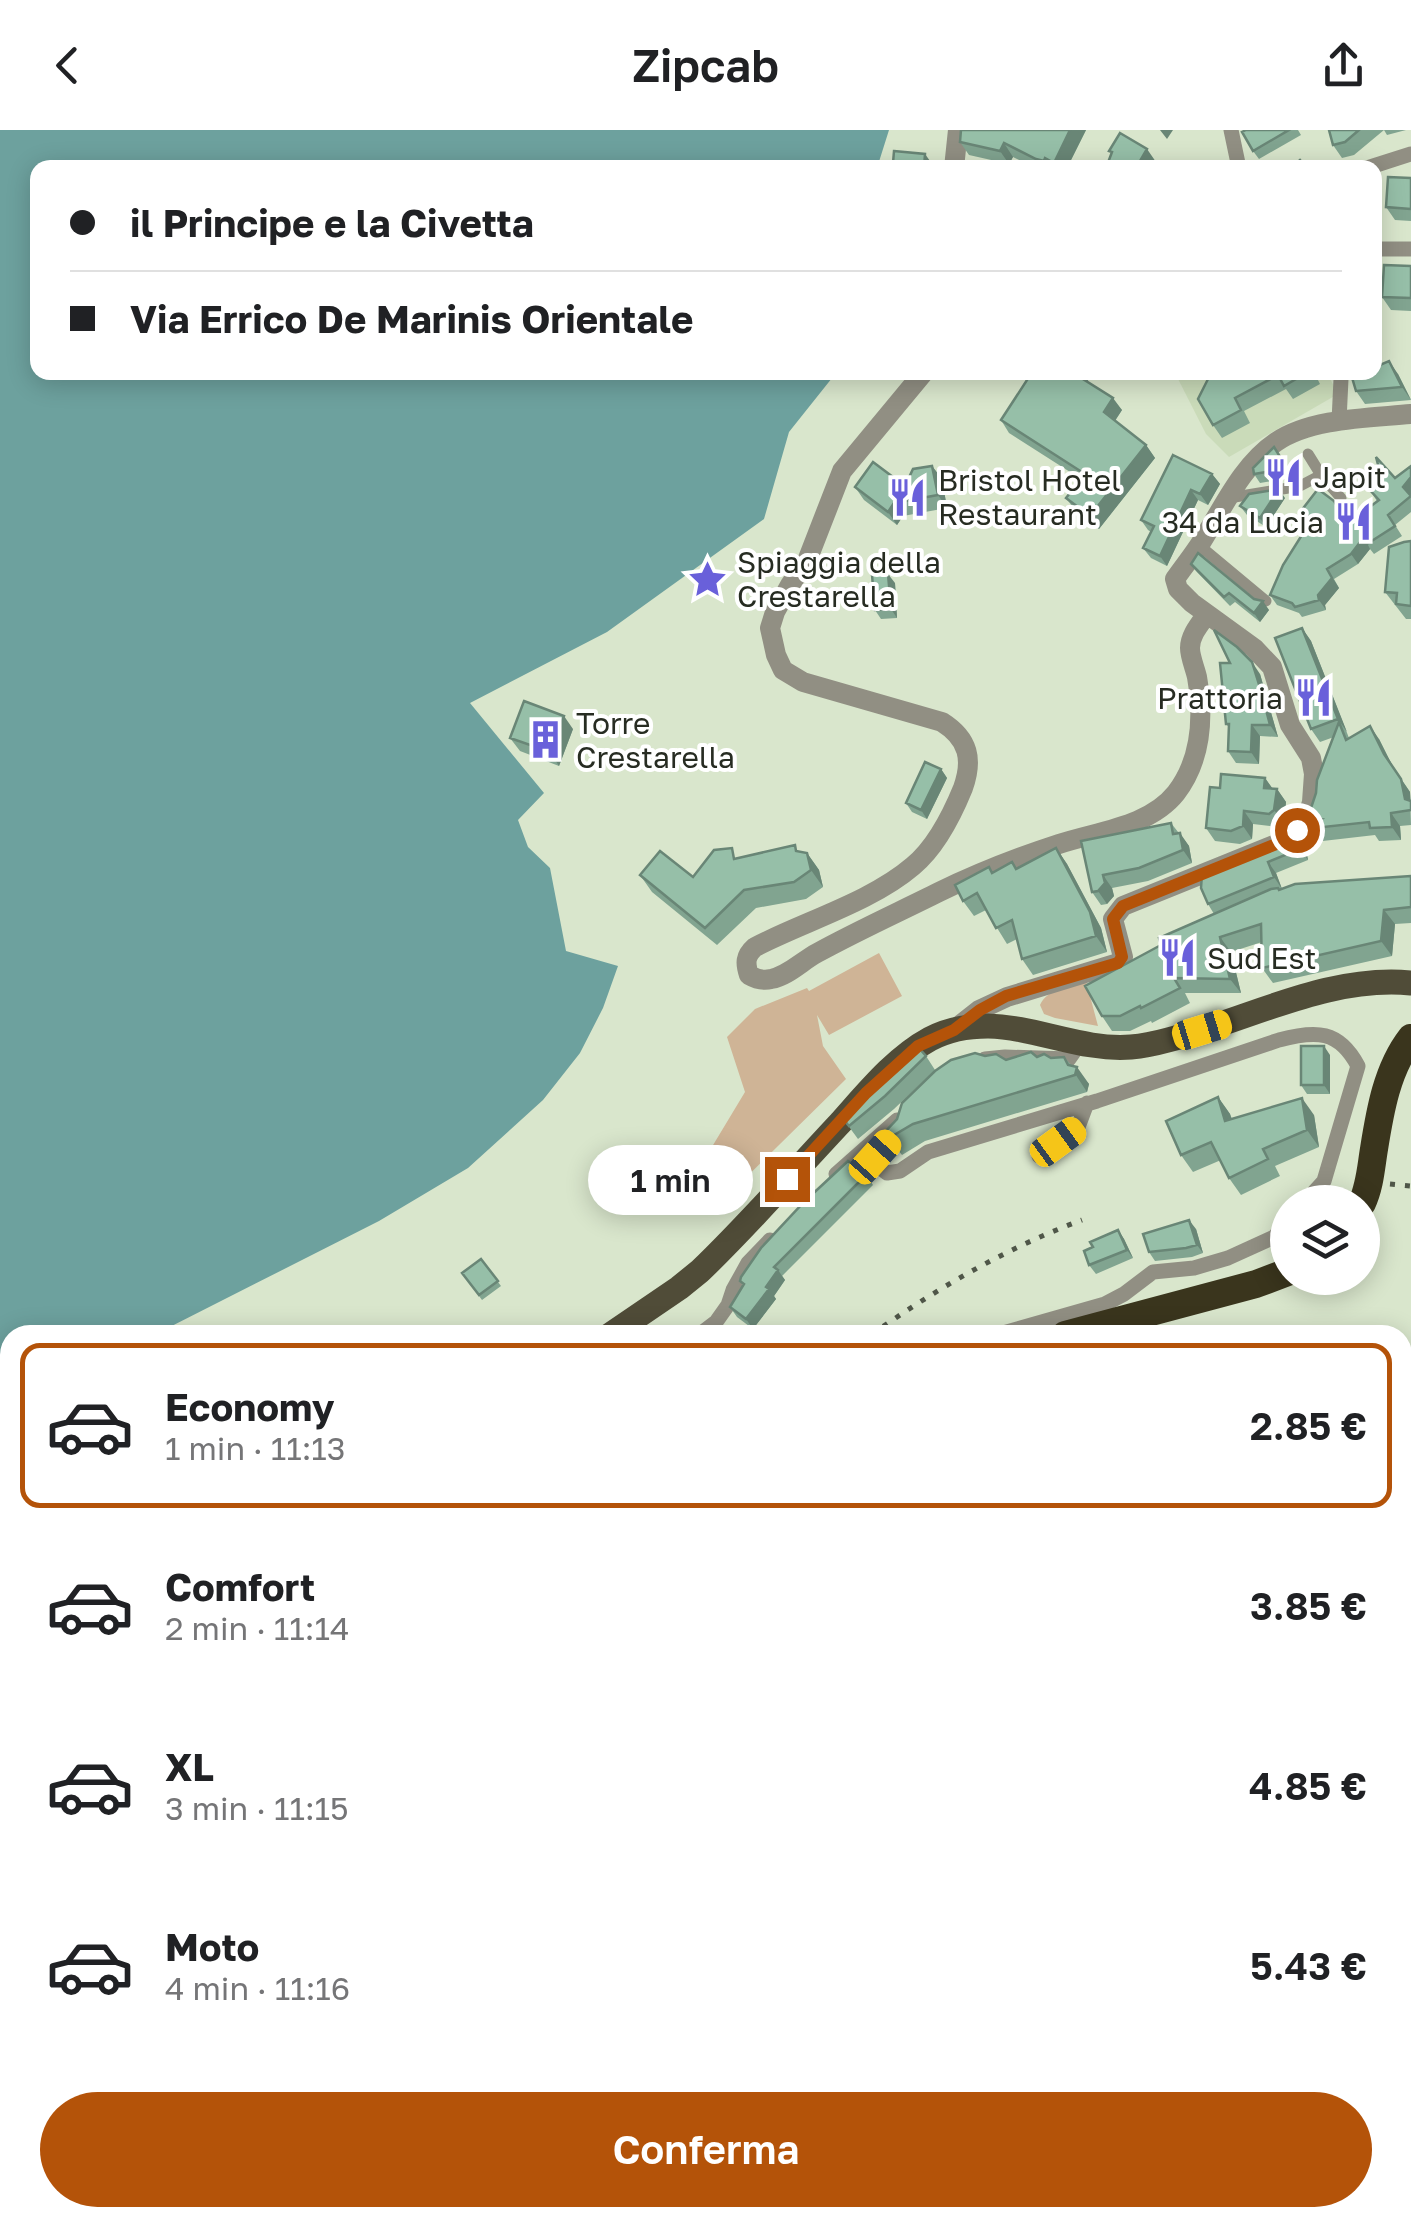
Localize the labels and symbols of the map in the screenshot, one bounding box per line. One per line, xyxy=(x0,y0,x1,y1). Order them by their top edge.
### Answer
restaurant icon: Japit xyxy=(1263,456,1305,498)
place label: Japit xyxy=(1314,459,1386,495)
place label: Bristol Hotel Restaurant xyxy=(938,462,1121,532)
restaurant icon: Bristol Hotel Restaurant xyxy=(887,476,929,518)
restaurant icon: 34 da Lucia xyxy=(1333,501,1375,543)
place label: 34 da Lucia xyxy=(1162,504,1324,540)
place label: Spiaggia della Crestarella xyxy=(737,544,941,614)
place icon: Spiaggia della Crestarella xyxy=(686,558,728,600)
restaurant icon: Prattoria xyxy=(1292,677,1334,719)
place label: Prattoria xyxy=(1157,680,1283,716)
place label: Torre Crestarella xyxy=(576,705,735,775)
building icon: Torre Crestarella xyxy=(525,719,567,761)
route start xyxy=(1275,808,1320,853)
restaurant icon: Sud Est xyxy=(1156,937,1198,979)
place label: Sud Est xyxy=(1207,940,1317,976)
car xyxy=(1169,1007,1235,1053)
car xyxy=(1025,1112,1091,1172)
car xyxy=(844,1125,906,1189)
callout: 1 min xyxy=(587,1144,752,1214)
route end xyxy=(765,1157,810,1202)

